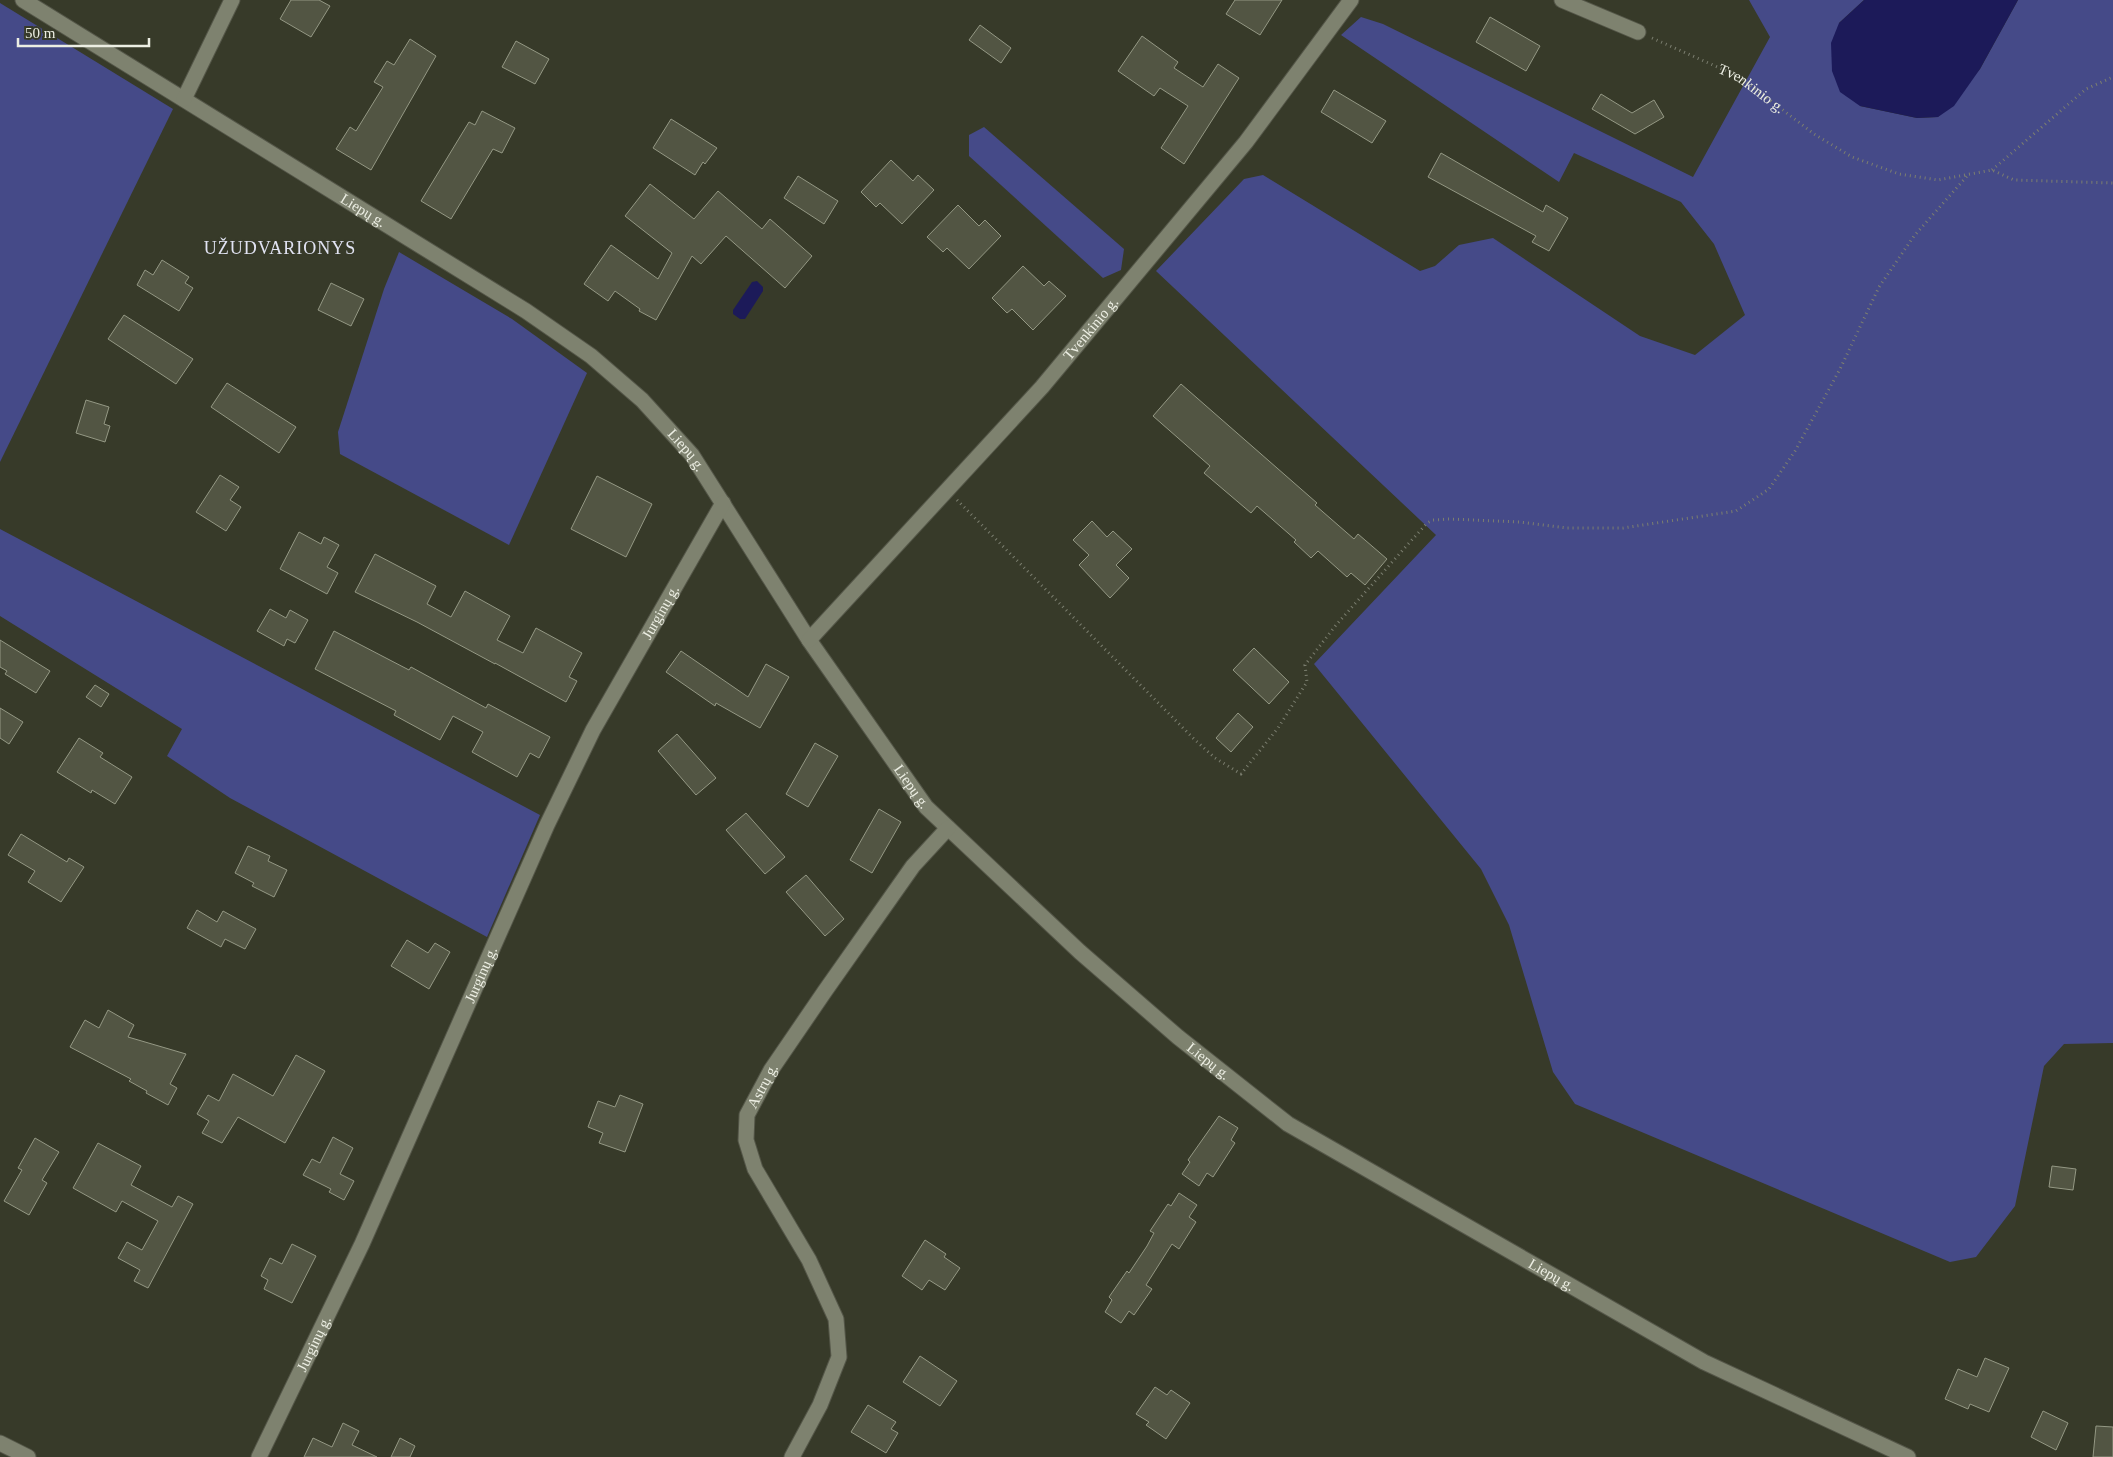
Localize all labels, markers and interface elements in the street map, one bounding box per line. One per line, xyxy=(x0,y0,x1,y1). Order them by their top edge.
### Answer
scale bar xyxy=(18,15,149,47)
text: 50 m xyxy=(25,25,56,41)
street label: Tvenkinio g. xyxy=(1716,61,1788,116)
street label: Liepų g. xyxy=(338,190,389,230)
district label: UŽUDVARIONYS xyxy=(204,237,356,258)
street label: Tvenkinio g. xyxy=(1060,294,1121,363)
street label: Liepų g. xyxy=(664,426,708,474)
street label: Jurginų g. xyxy=(639,582,682,642)
street label: Liepų g. xyxy=(891,762,933,812)
street label: Jurginų g. xyxy=(462,944,500,1005)
street label: Liepų g. xyxy=(1184,1039,1233,1083)
street label: Astrų g. xyxy=(744,1060,781,1111)
street label: Liepų g. xyxy=(1526,1255,1577,1294)
street label: Jurginų g. xyxy=(294,1313,334,1374)

